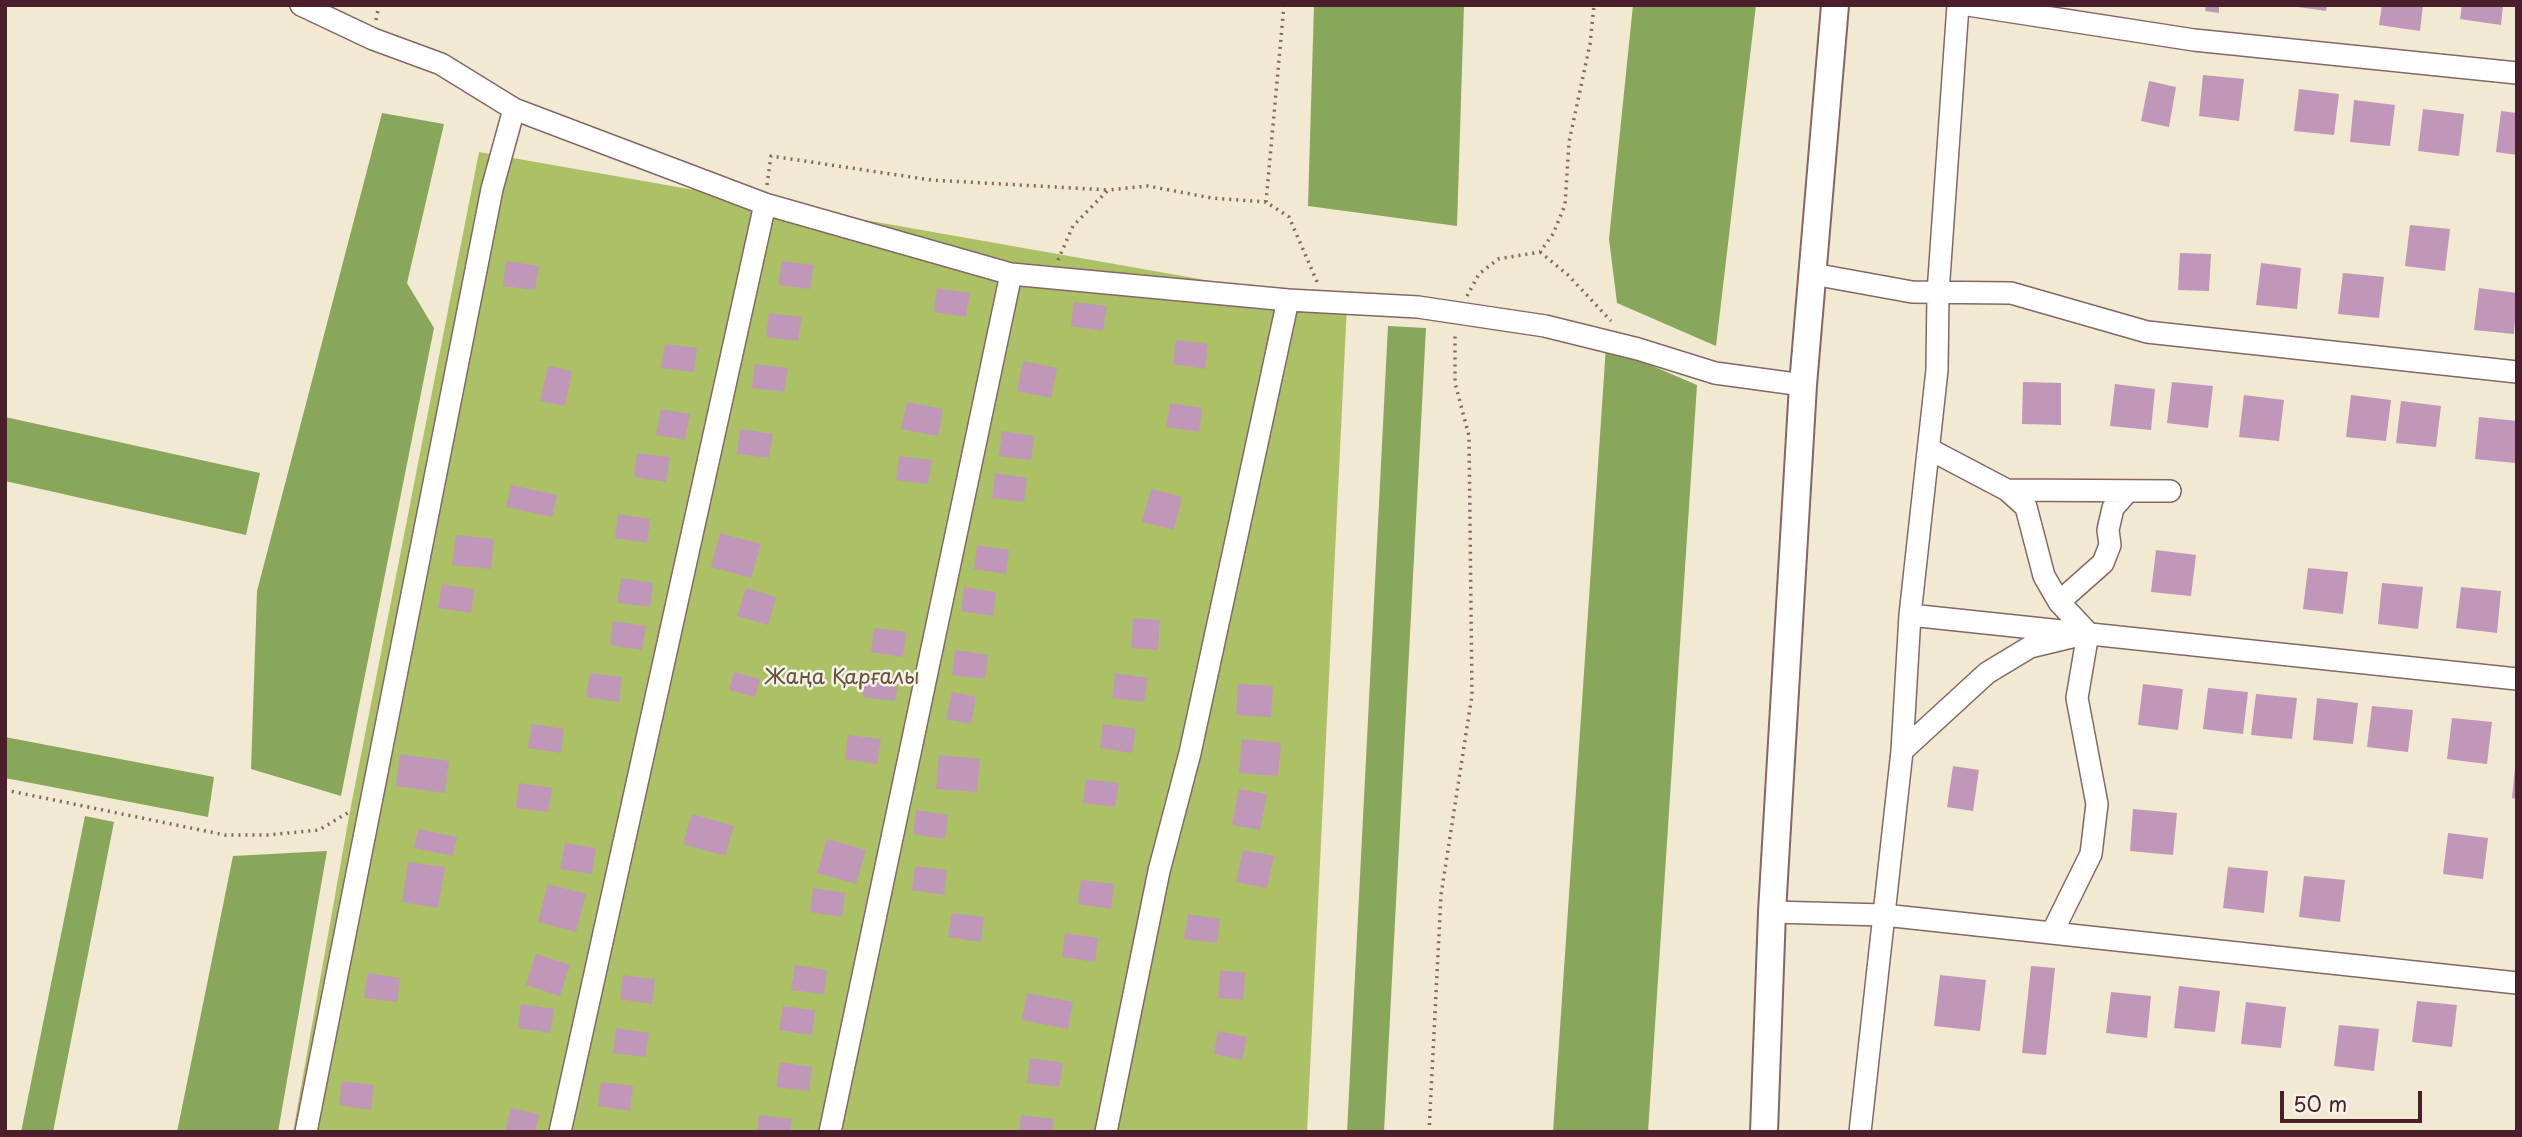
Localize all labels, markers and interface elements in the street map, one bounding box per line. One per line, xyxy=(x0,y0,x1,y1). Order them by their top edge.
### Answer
park label: Жаңа Қарғалы xyxy=(765,665,919,691)
scale bar xyxy=(2284,1078,2426,1122)
text: 50 m xyxy=(2293,1087,2347,1119)

